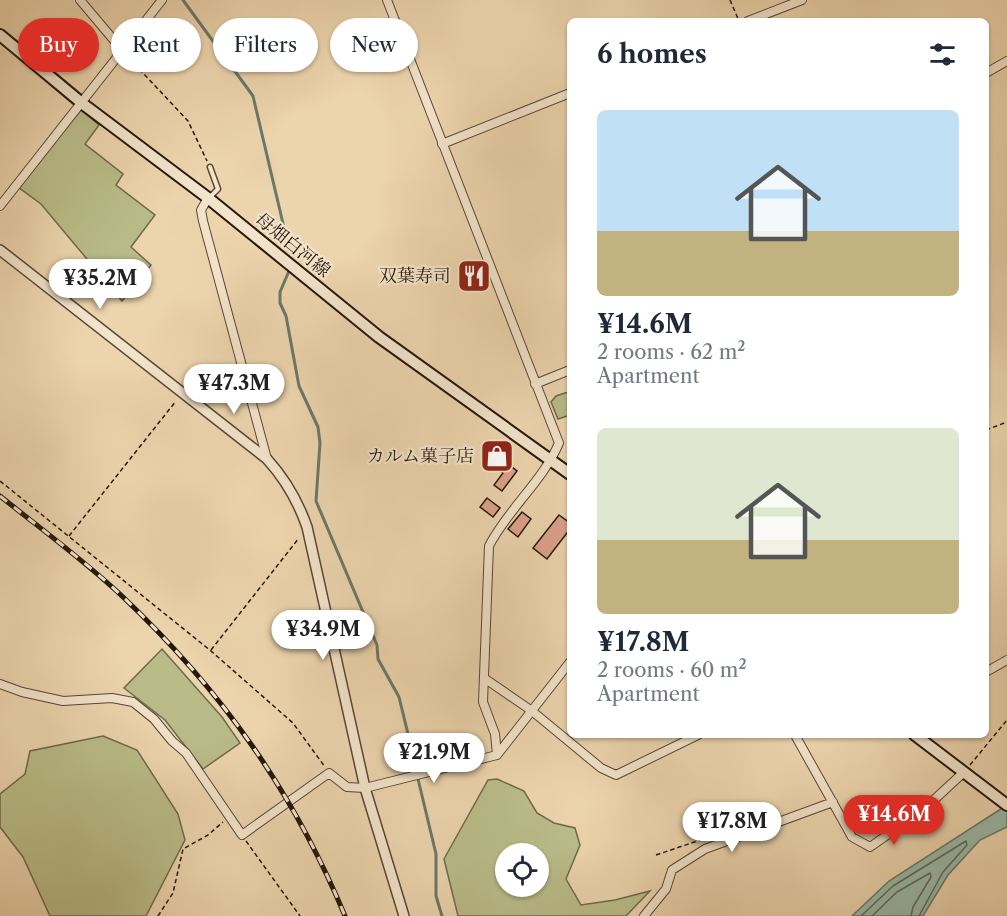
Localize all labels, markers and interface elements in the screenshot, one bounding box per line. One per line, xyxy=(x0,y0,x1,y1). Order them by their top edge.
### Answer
chip: Buy xyxy=(18,18,99,72)
chip: Rent xyxy=(111,18,201,72)
chip: Filters xyxy=(213,18,318,72)
chip: New xyxy=(330,18,418,72)
text: 6 homes xyxy=(597,38,707,70)
icon: filters xyxy=(926,38,959,71)
icon: home xyxy=(724,149,832,257)
street label: 母畑白河線 xyxy=(251,208,335,282)
restaurant icon: 双葉寿司 xyxy=(456,258,492,294)
pin: ¥35.2M xyxy=(51,259,149,310)
place label: 双葉寿司 xyxy=(379,265,451,287)
text: ¥35.2M xyxy=(63,266,137,290)
text: ¥14.6M xyxy=(597,308,692,340)
text: 2 rooms · 62 m² xyxy=(597,340,745,364)
pin: ¥47.3M xyxy=(185,364,283,415)
text: Apartment xyxy=(597,364,700,388)
text: ¥47.3M xyxy=(198,371,270,395)
shop icon: カルム菓子店 xyxy=(479,438,515,474)
place label: カルム菓子店 xyxy=(367,445,474,467)
icon: home xyxy=(724,467,832,575)
pin: ¥34.9M xyxy=(274,610,372,661)
text: ¥34.9M xyxy=(285,617,361,641)
text: ¥17.8M xyxy=(597,626,689,658)
text: 2 rooms · 60 m² xyxy=(597,658,747,682)
text: Apartment xyxy=(597,682,700,706)
pin: ¥21.9M xyxy=(385,733,483,784)
text: ¥21.9M xyxy=(398,740,470,764)
pin: ¥14.6M xyxy=(845,795,943,846)
pin: ¥17.8M xyxy=(683,802,781,853)
text: ¥14.6M xyxy=(857,802,931,826)
text: ¥17.8M xyxy=(696,809,768,833)
map controls xyxy=(495,843,549,897)
button: locate xyxy=(495,843,549,897)

